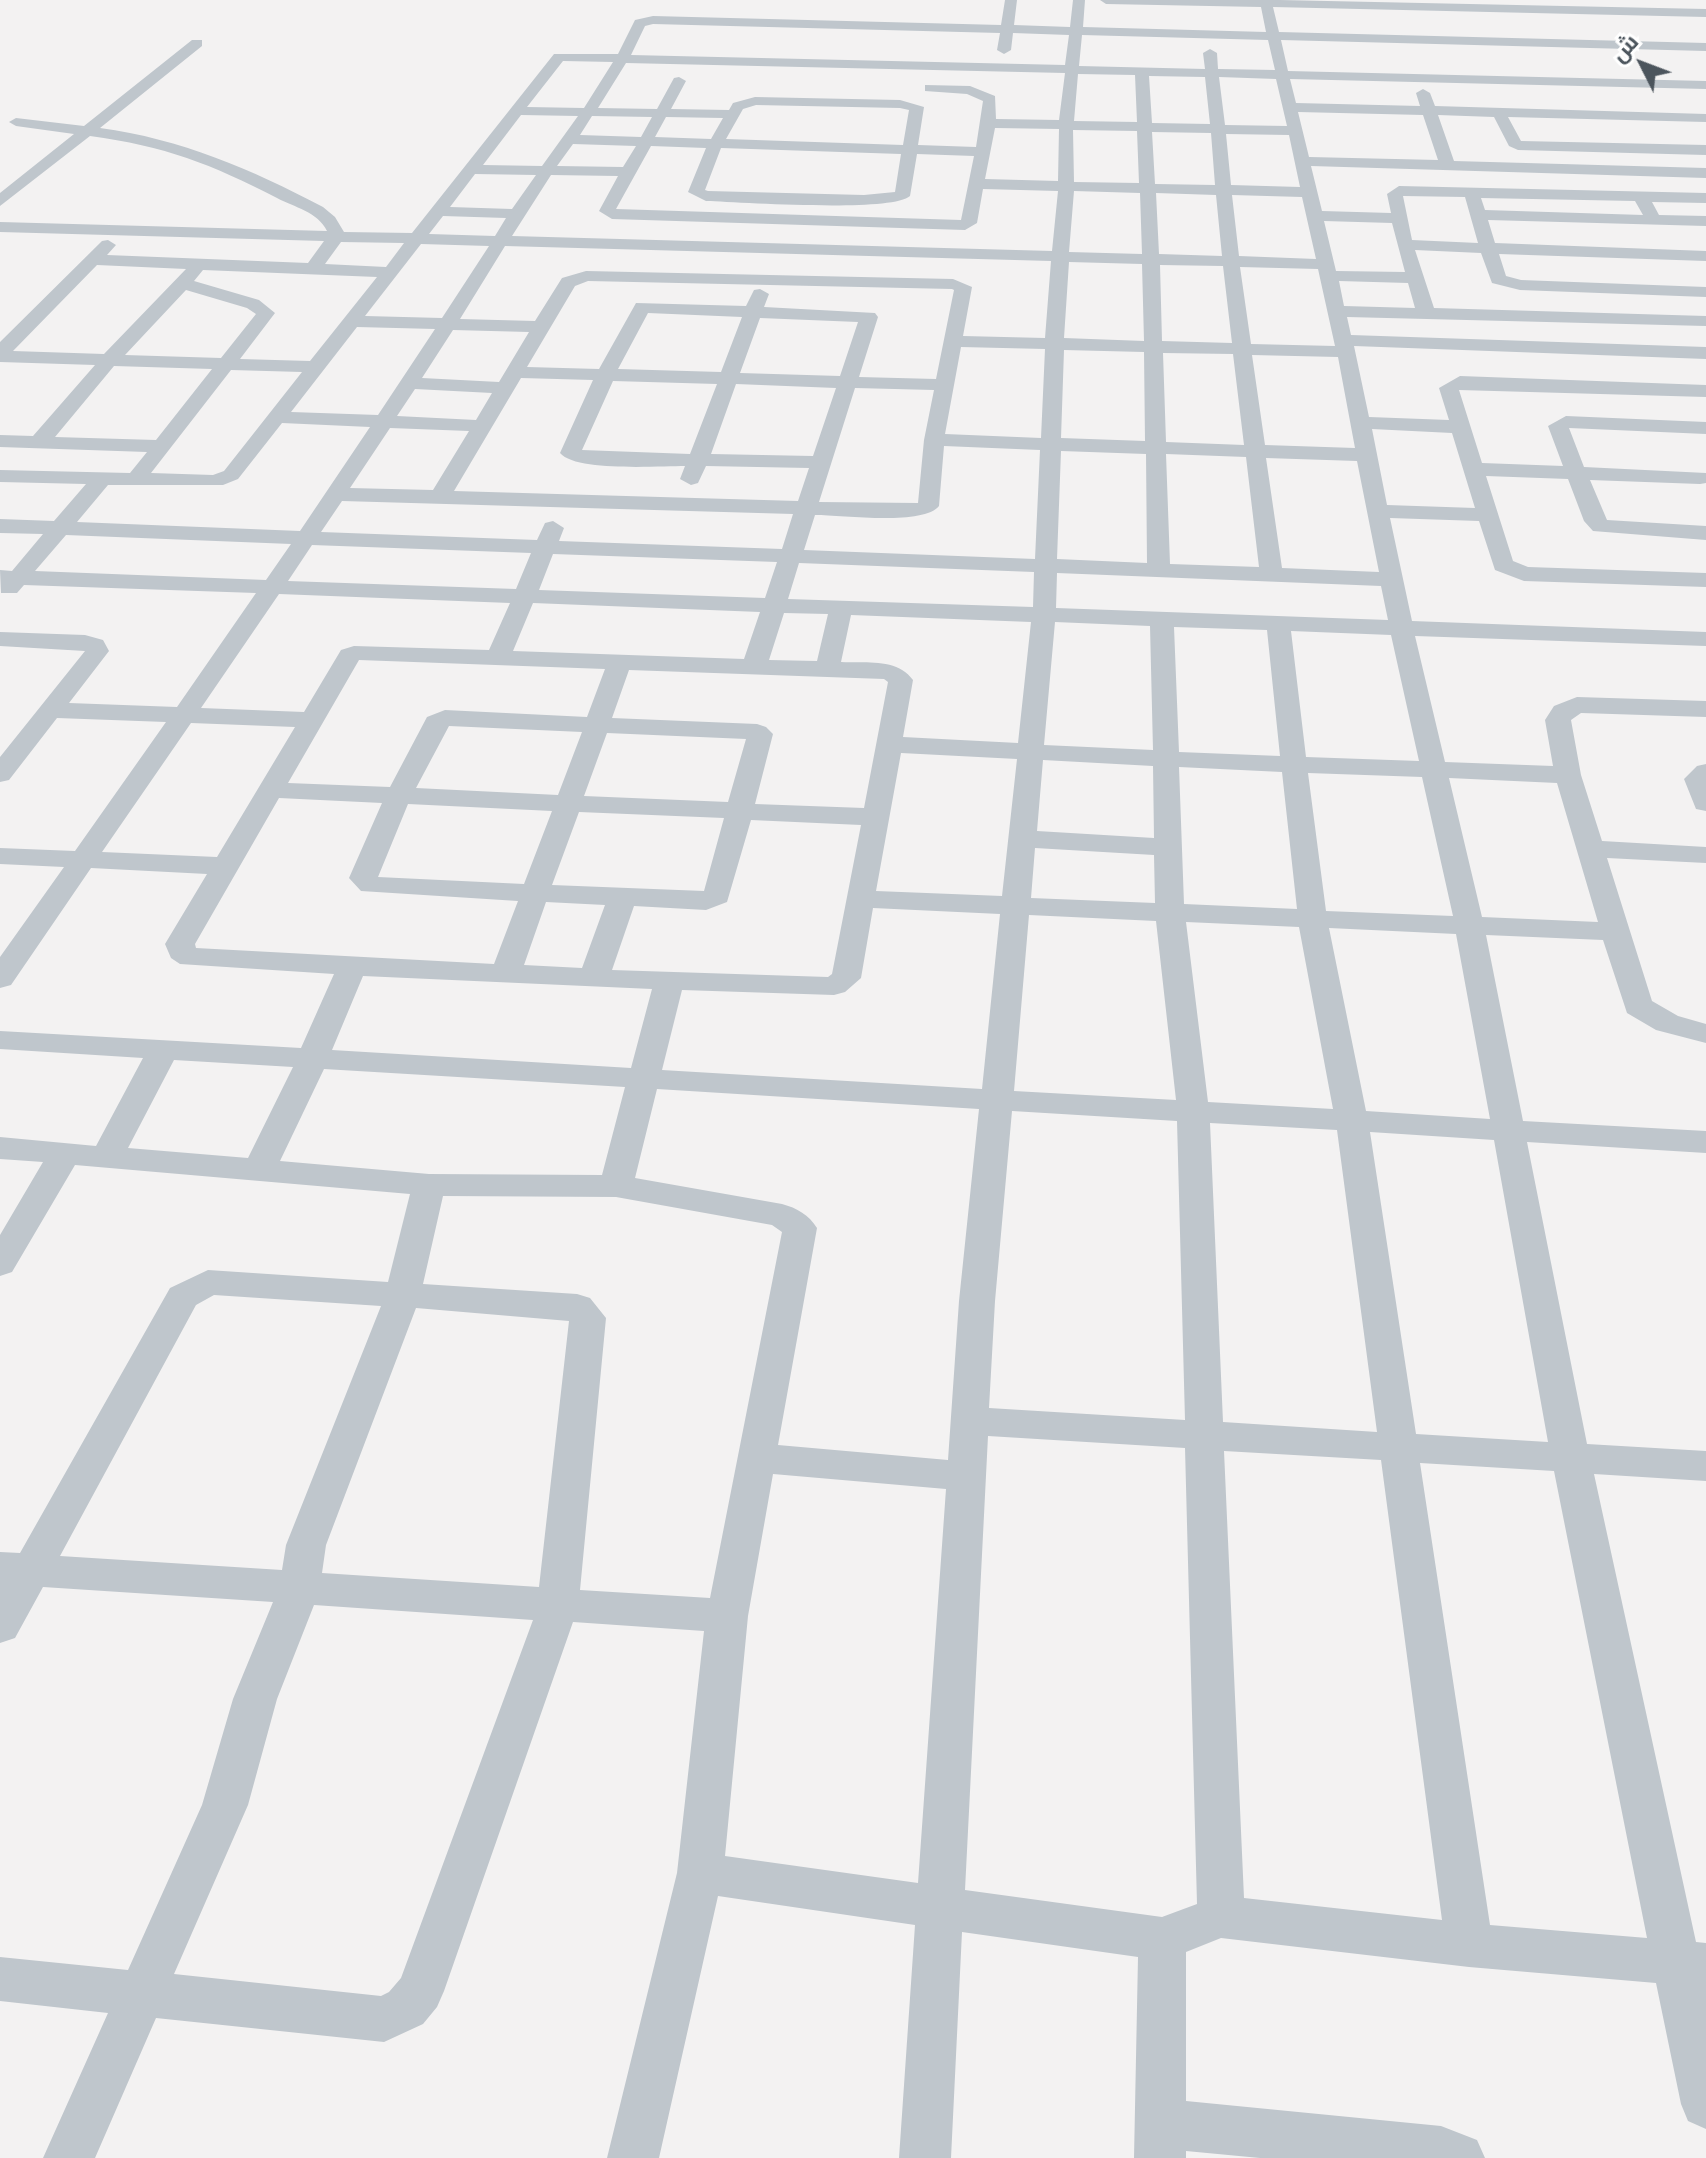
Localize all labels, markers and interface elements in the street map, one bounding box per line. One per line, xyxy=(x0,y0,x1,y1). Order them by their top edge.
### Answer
north arrow xyxy=(1602,24,1682,104)
text: ش xyxy=(1605,29,1643,66)

